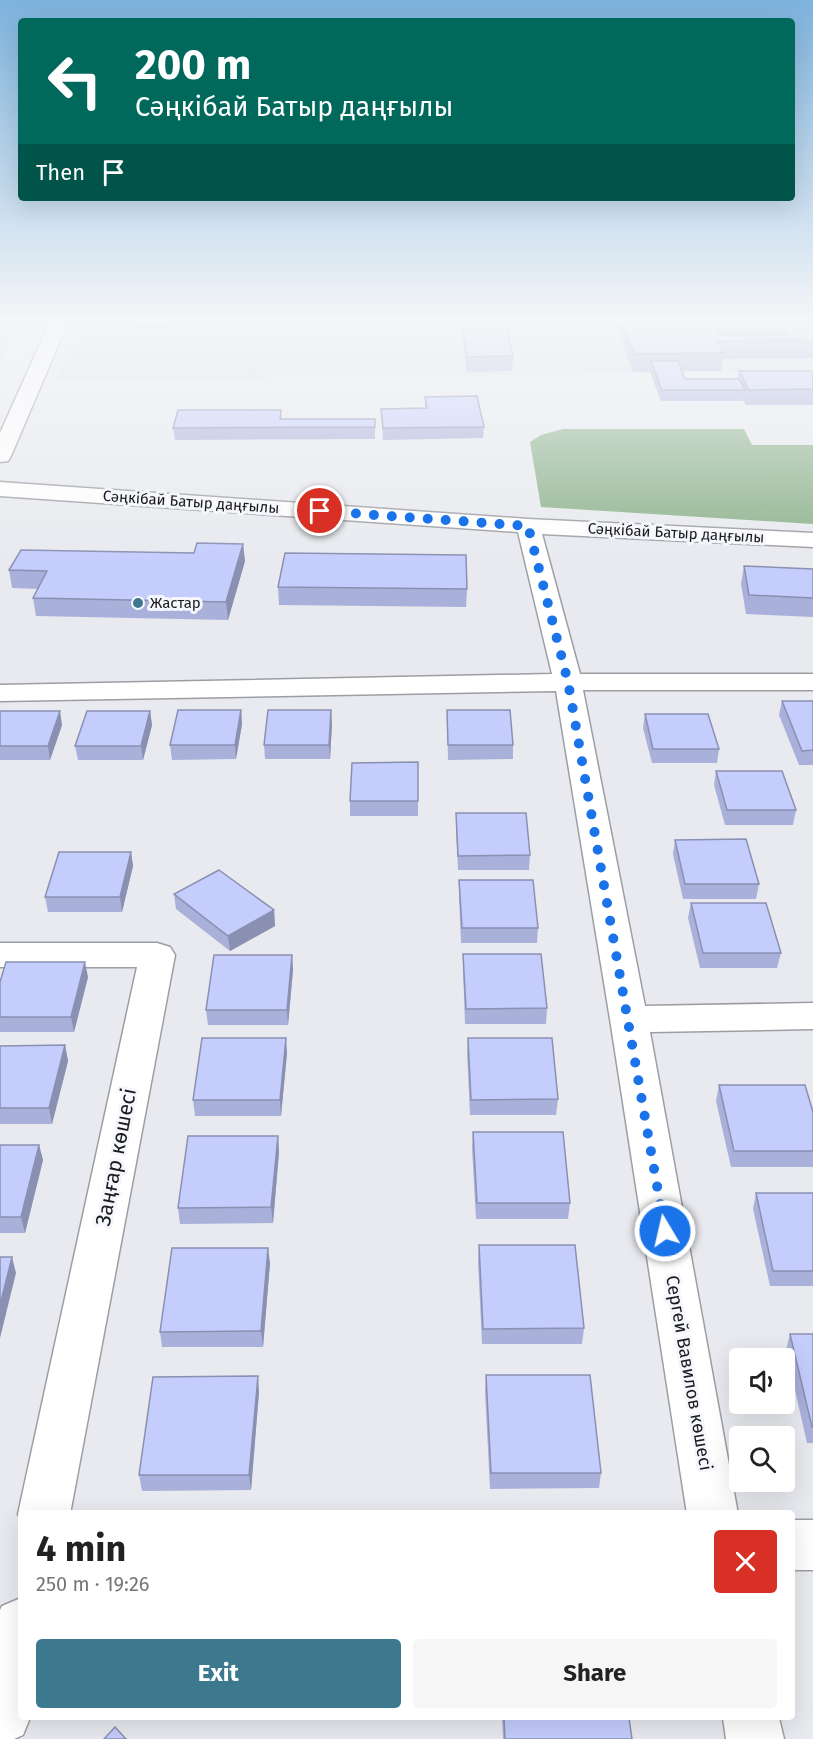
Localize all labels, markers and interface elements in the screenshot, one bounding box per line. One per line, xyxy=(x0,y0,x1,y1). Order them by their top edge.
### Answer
text: 200 m xyxy=(135,40,251,90)
icon: left xyxy=(36,42,114,120)
text: Сәңкібай Батыр даңғылы xyxy=(135,91,453,123)
icon: arrive xyxy=(97,156,130,189)
text: Then xyxy=(36,159,85,186)
pin xyxy=(294,485,345,536)
street label: Сәңкібай Батыр даңғылы xyxy=(102,487,280,517)
icon: arrive xyxy=(303,494,336,527)
street label: Сәңкібай Батыр даңғылы xyxy=(587,519,765,547)
place label: Жастар xyxy=(150,594,201,612)
marker: Жастар xyxy=(131,596,145,610)
street label: Заңғар көшесі xyxy=(90,1086,142,1228)
position arrow xyxy=(633,1199,697,1263)
street label: Сергей Вавилов көшесі xyxy=(661,1274,717,1472)
map controls xyxy=(729,1348,795,1492)
button: sound xyxy=(729,1348,795,1414)
button: search xyxy=(729,1426,795,1492)
text: 4 min xyxy=(36,1527,126,1571)
button: close xyxy=(714,1530,777,1593)
text: 250 m · 19:26 xyxy=(36,1572,149,1596)
button: Exit xyxy=(36,1639,401,1708)
button: Share xyxy=(413,1639,777,1708)

